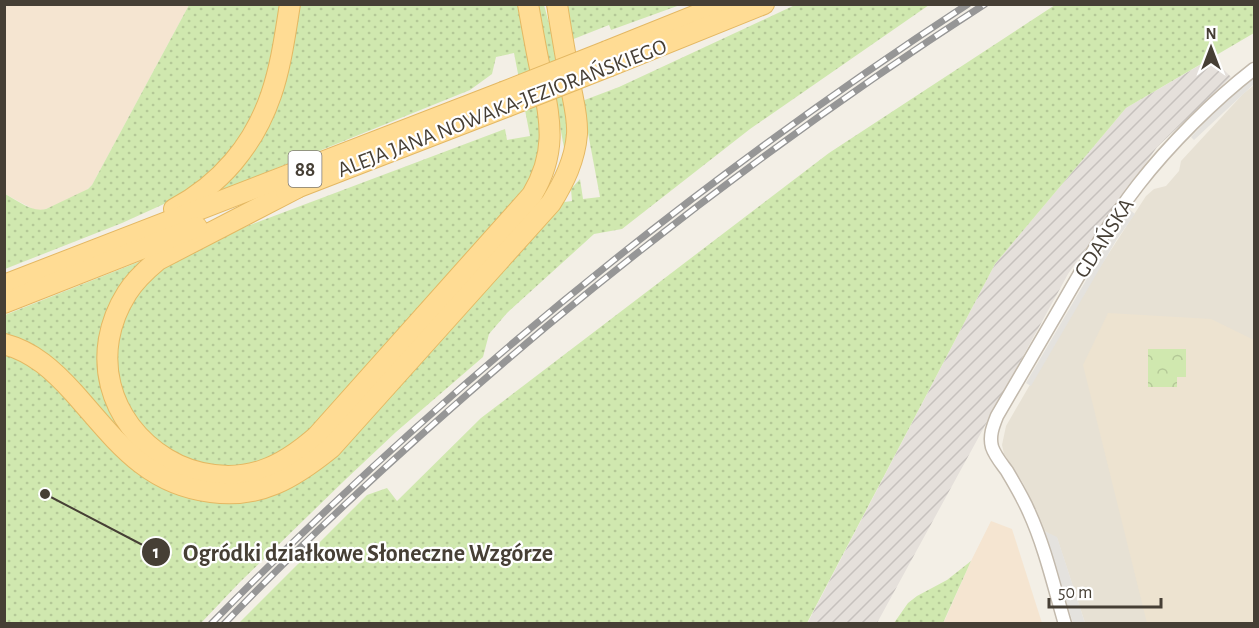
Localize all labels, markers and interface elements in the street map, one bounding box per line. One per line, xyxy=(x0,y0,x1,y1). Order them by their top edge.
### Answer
north arrow xyxy=(1181,18,1241,78)
text: N xyxy=(1205,26,1217,42)
street label: ALEJA JANA NOWAKA-JEZIORAŃSKIEGO xyxy=(334,34,670,181)
road number: 88 xyxy=(288,151,322,187)
street label: GDAŃSKA xyxy=(1069,194,1138,282)
callout: Ogródki działkowe Słoneczne Wzgórze xyxy=(141,531,566,573)
text: Ogródki działkowe Słoneczne Wzgórze xyxy=(183,542,553,566)
text: 1 xyxy=(153,544,159,562)
scale bar xyxy=(1049,571,1162,609)
text: 50 m xyxy=(1058,584,1092,602)

